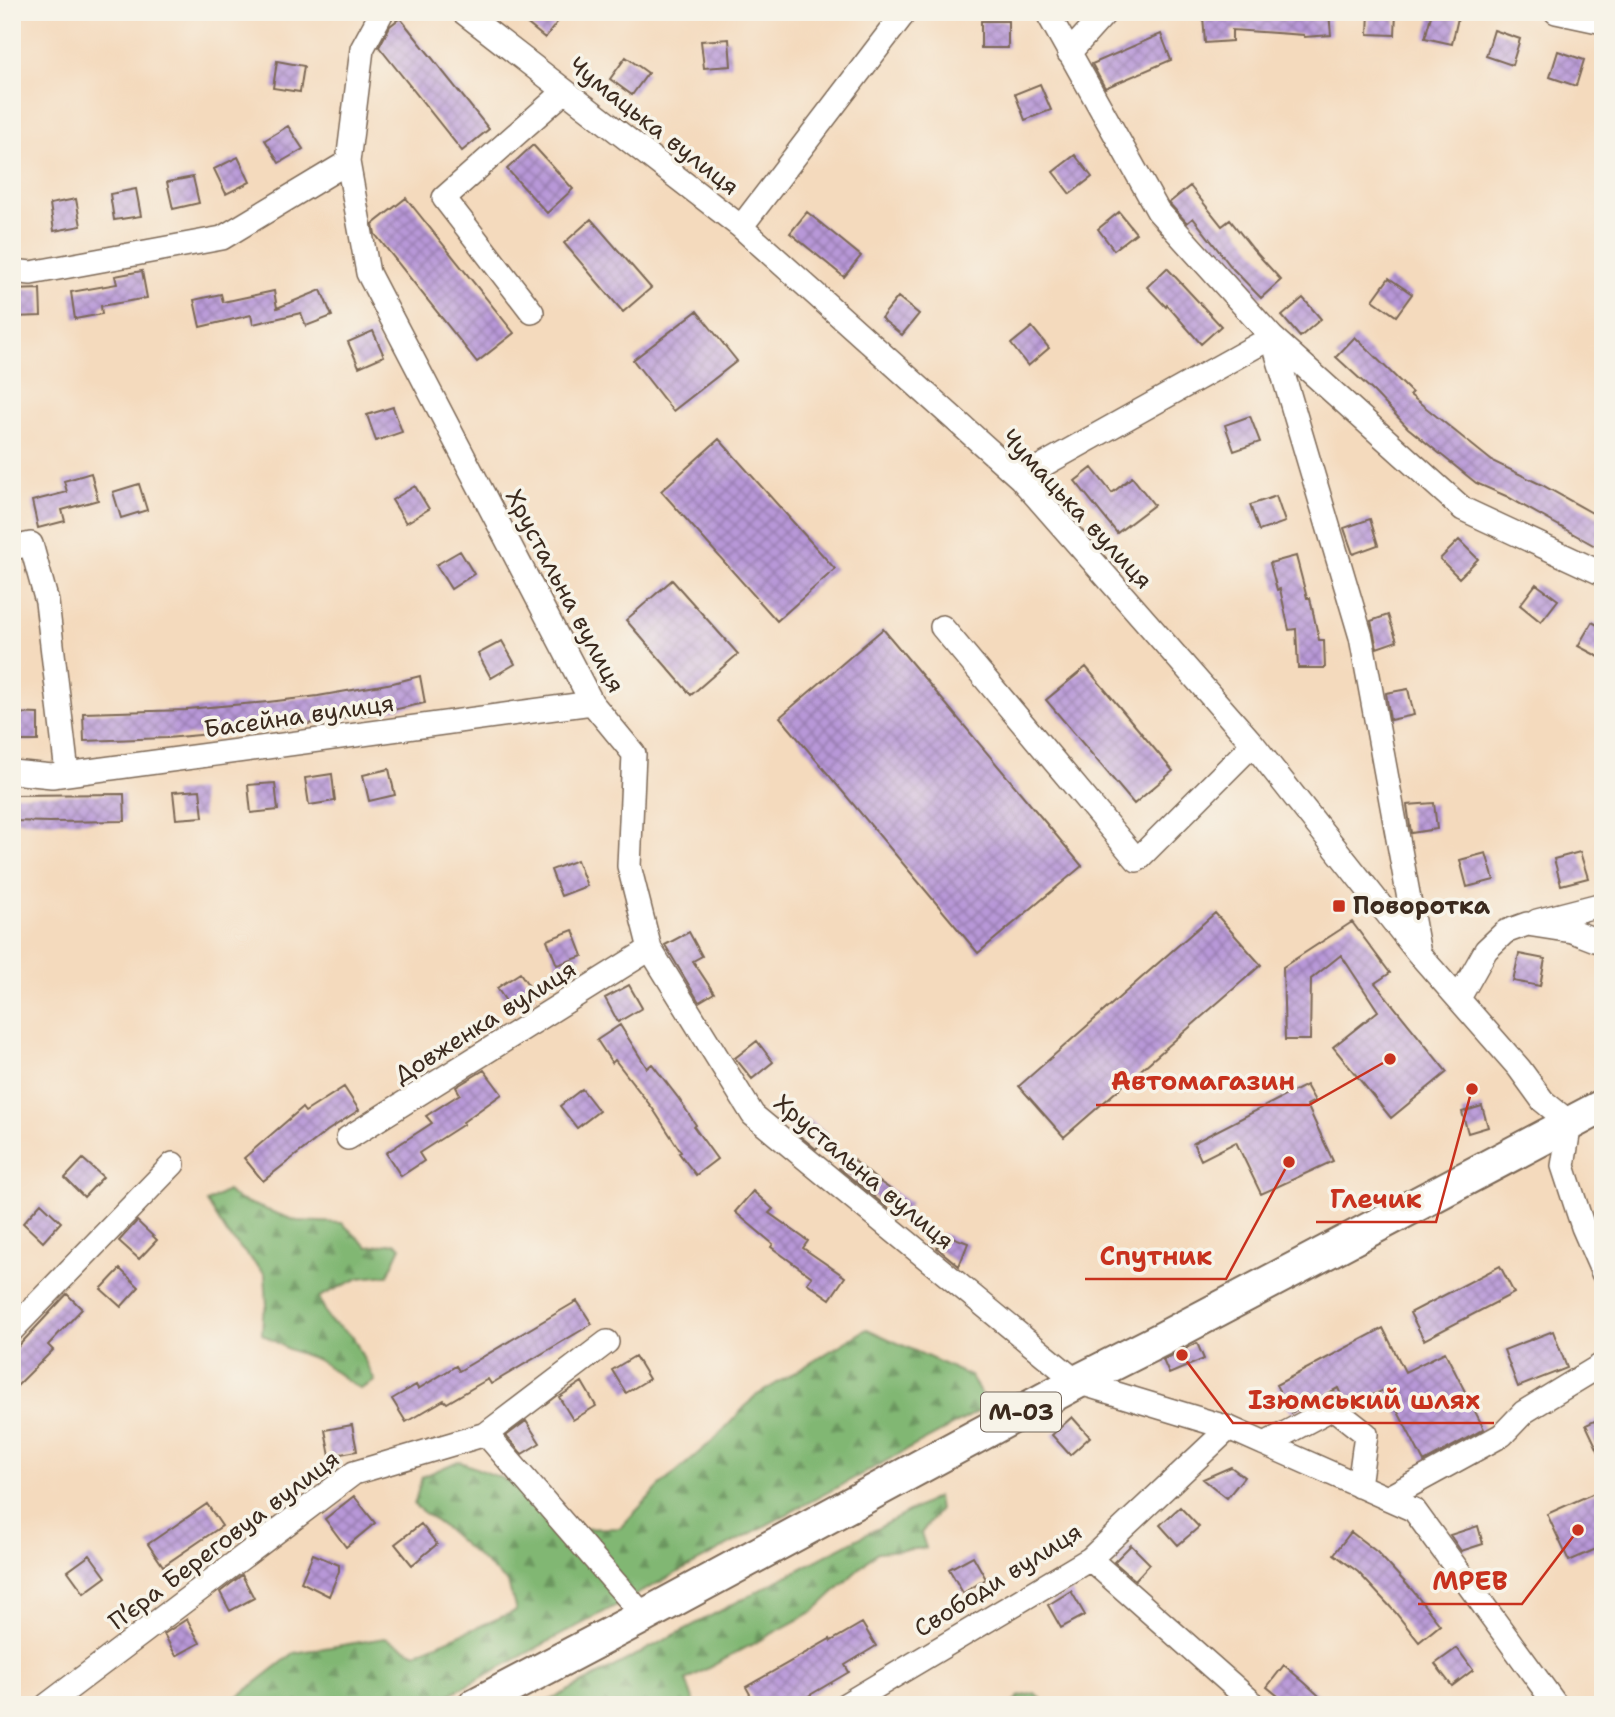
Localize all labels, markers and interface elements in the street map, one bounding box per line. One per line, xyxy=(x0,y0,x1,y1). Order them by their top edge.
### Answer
street label: Чумацька вулиця xyxy=(562,49,746,203)
street label: Чумацька вулиця xyxy=(994,422,1160,596)
street label: Хрустальна вулиця xyxy=(498,484,632,698)
street label: Басейна вулиця xyxy=(202,687,396,745)
place label: Поворотка xyxy=(1353,890,1491,922)
marker: Поворотка xyxy=(1331,898,1347,914)
street label: Довженка вулиця xyxy=(388,953,582,1091)
callout: Автомагазин xyxy=(1096,1058,1309,1105)
text: Автомагазин xyxy=(1111,1063,1295,1098)
street label: Хрустальна вулиця xyxy=(767,1087,961,1257)
callout: Глечик xyxy=(1316,1175,1436,1222)
text: Глечик xyxy=(1330,1181,1422,1216)
callout: Спутник xyxy=(1085,1232,1226,1279)
text: Спутник xyxy=(1100,1238,1212,1273)
callout: Ізюмський шлях xyxy=(1233,1376,1494,1423)
text: Ізюмський шлях xyxy=(1248,1382,1480,1417)
road number: М-03 xyxy=(981,1392,1061,1432)
street label: П’єра Береговуа вулиця xyxy=(102,1443,346,1637)
street label: Свободи вулиця xyxy=(908,1516,1088,1644)
callout: МРЕВ xyxy=(1418,1557,1522,1604)
text: МРЕВ xyxy=(1432,1563,1508,1598)

